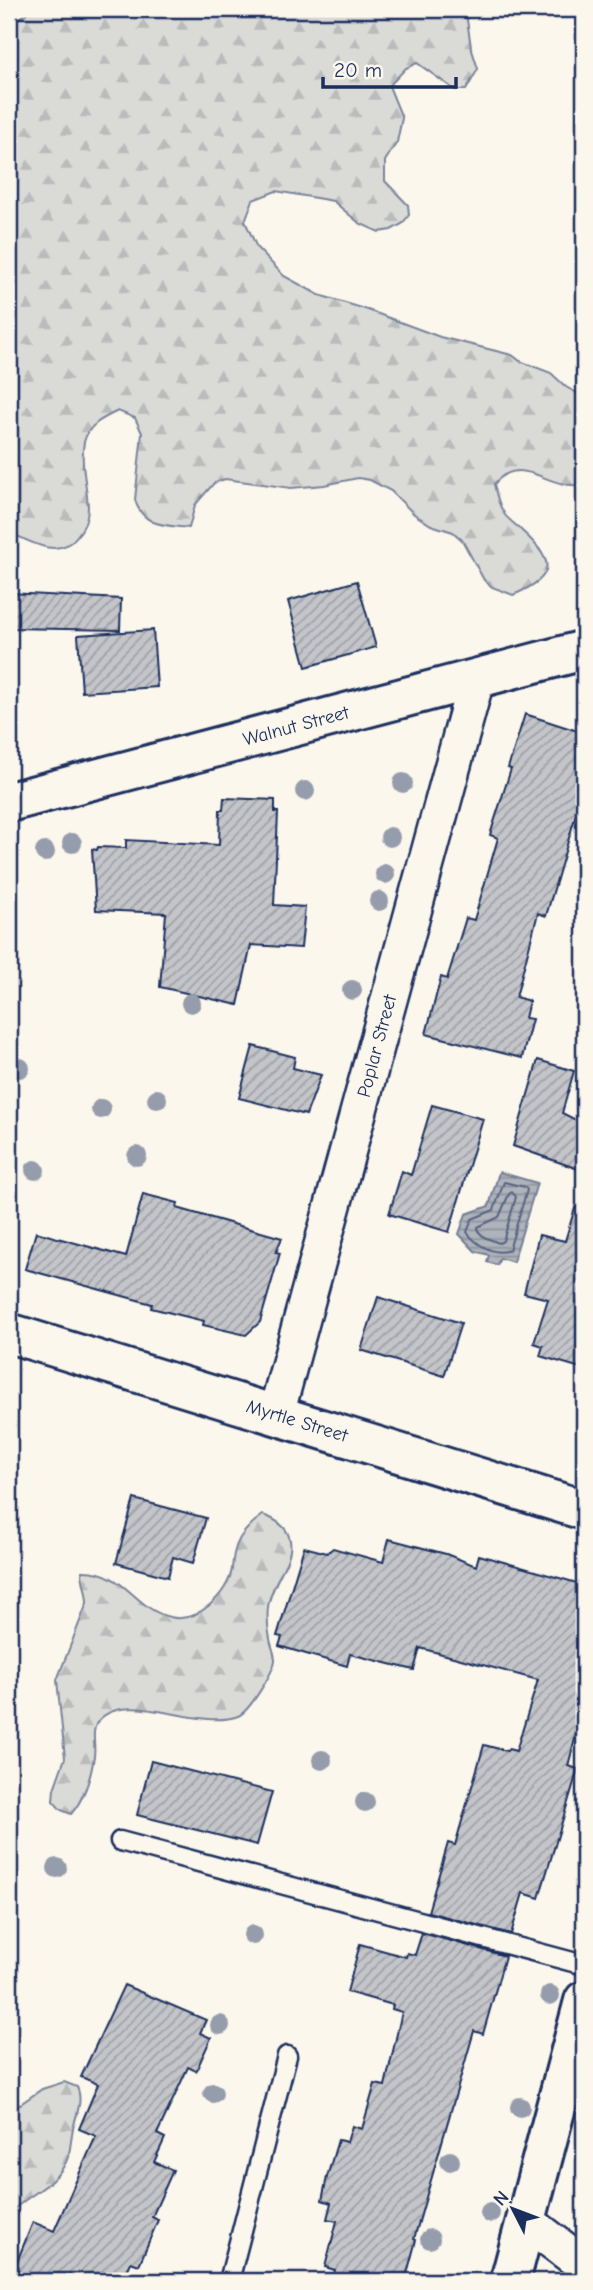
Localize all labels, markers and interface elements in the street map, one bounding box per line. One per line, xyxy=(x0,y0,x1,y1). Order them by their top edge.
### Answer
scale bar xyxy=(323,46,456,90)
text: 20 m xyxy=(334,58,382,82)
street label: Walnut Street xyxy=(241,701,352,751)
street label: Poplar Street xyxy=(353,992,401,1100)
street label: Myrtle Street xyxy=(244,1395,351,1447)
north arrow xyxy=(477,2174,548,2244)
text: N xyxy=(489,2186,513,2210)

